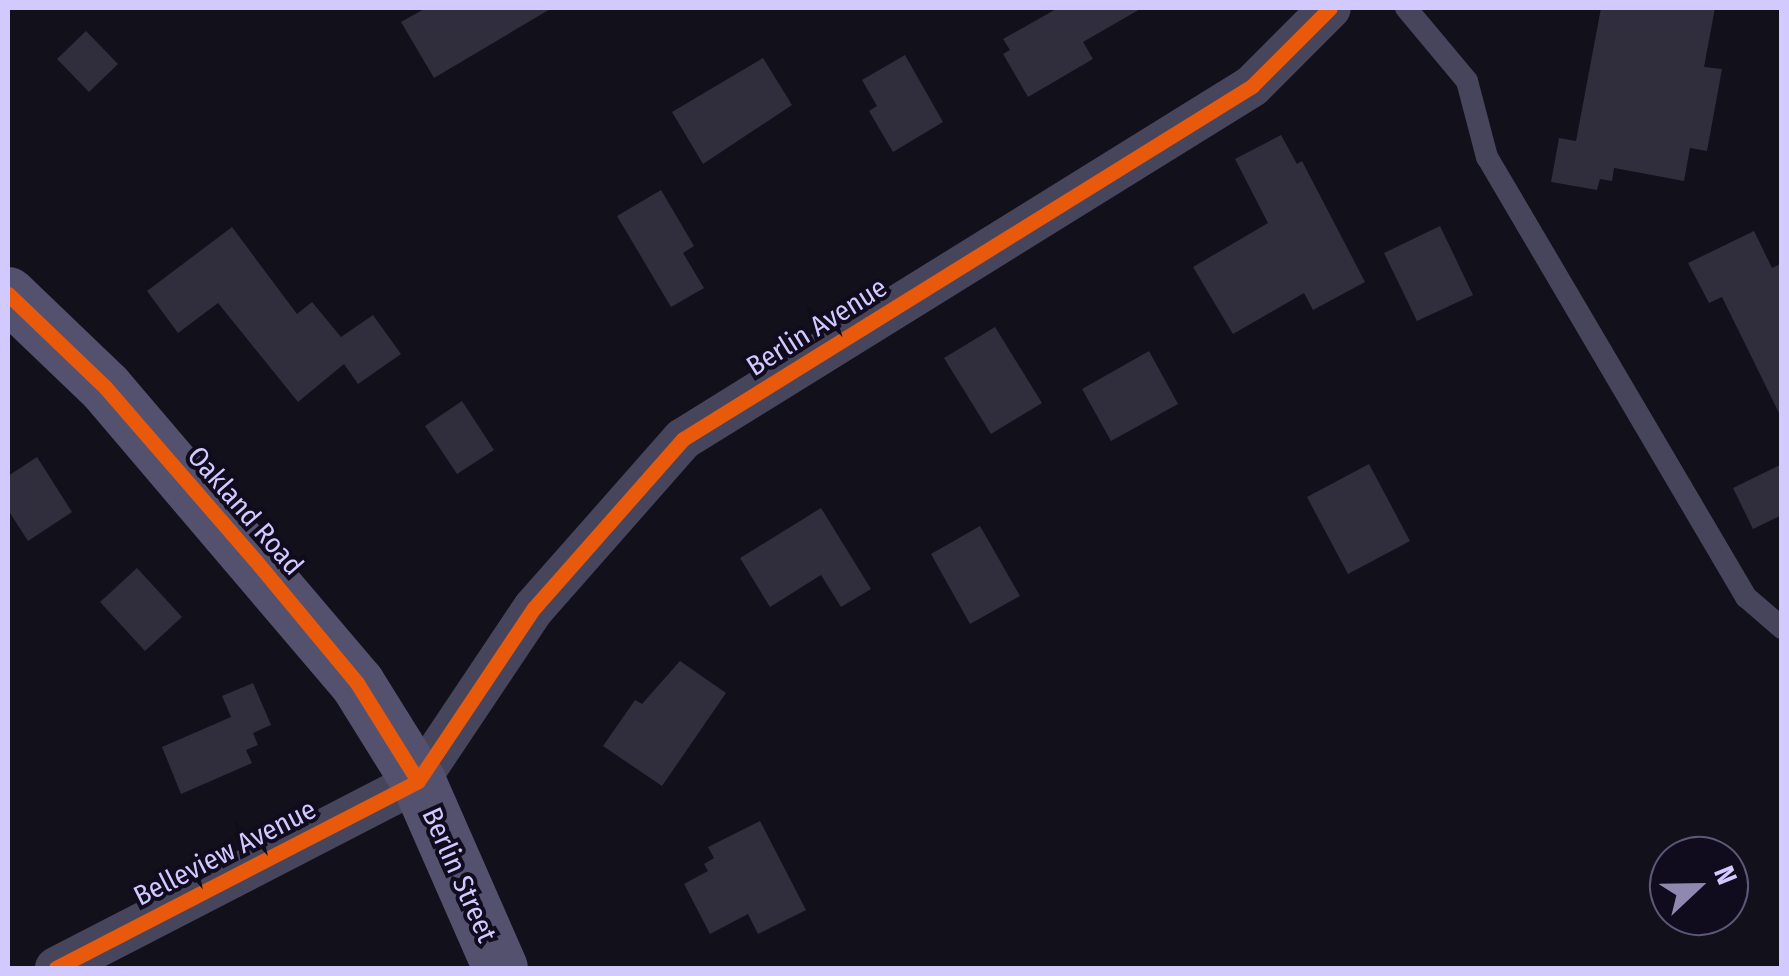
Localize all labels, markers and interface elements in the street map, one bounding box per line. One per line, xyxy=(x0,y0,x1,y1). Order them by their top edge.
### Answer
street label: Berlin Avenue xyxy=(741,271,893,383)
street label: Oakland Road xyxy=(180,440,310,582)
street label: Belleview Avenue xyxy=(128,793,322,913)
street label: Berlin Street xyxy=(414,803,504,947)
north arrow xyxy=(1649,836,1749,936)
text: N xyxy=(1707,861,1744,889)

